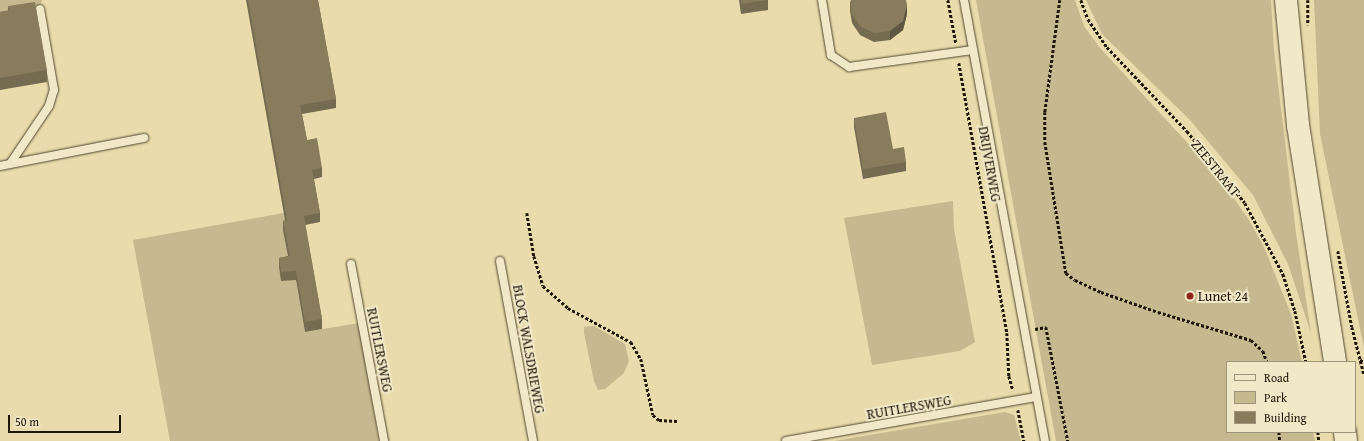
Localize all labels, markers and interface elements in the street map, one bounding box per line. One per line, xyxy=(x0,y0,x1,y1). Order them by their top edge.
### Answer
street label: DRIJVERWEG xyxy=(975,125,1005,203)
street label: ZEESTRAAT xyxy=(1188,136,1244,200)
street label: BLOCK WALSDRIEWEG xyxy=(509,283,549,415)
place label: Lunet 24 xyxy=(1198,288,1248,304)
marker: Lunet 24 xyxy=(1185,291,1195,301)
street label: RUITLERSWEG xyxy=(364,306,396,394)
legend xyxy=(1226,361,1356,433)
text: Road xyxy=(1264,369,1289,386)
text: Park xyxy=(1264,389,1287,406)
street label: RUITLERSWEG xyxy=(865,391,953,423)
scale bar xyxy=(10,407,123,433)
text: Building xyxy=(1264,409,1307,426)
text: 50 m xyxy=(15,413,39,430)

